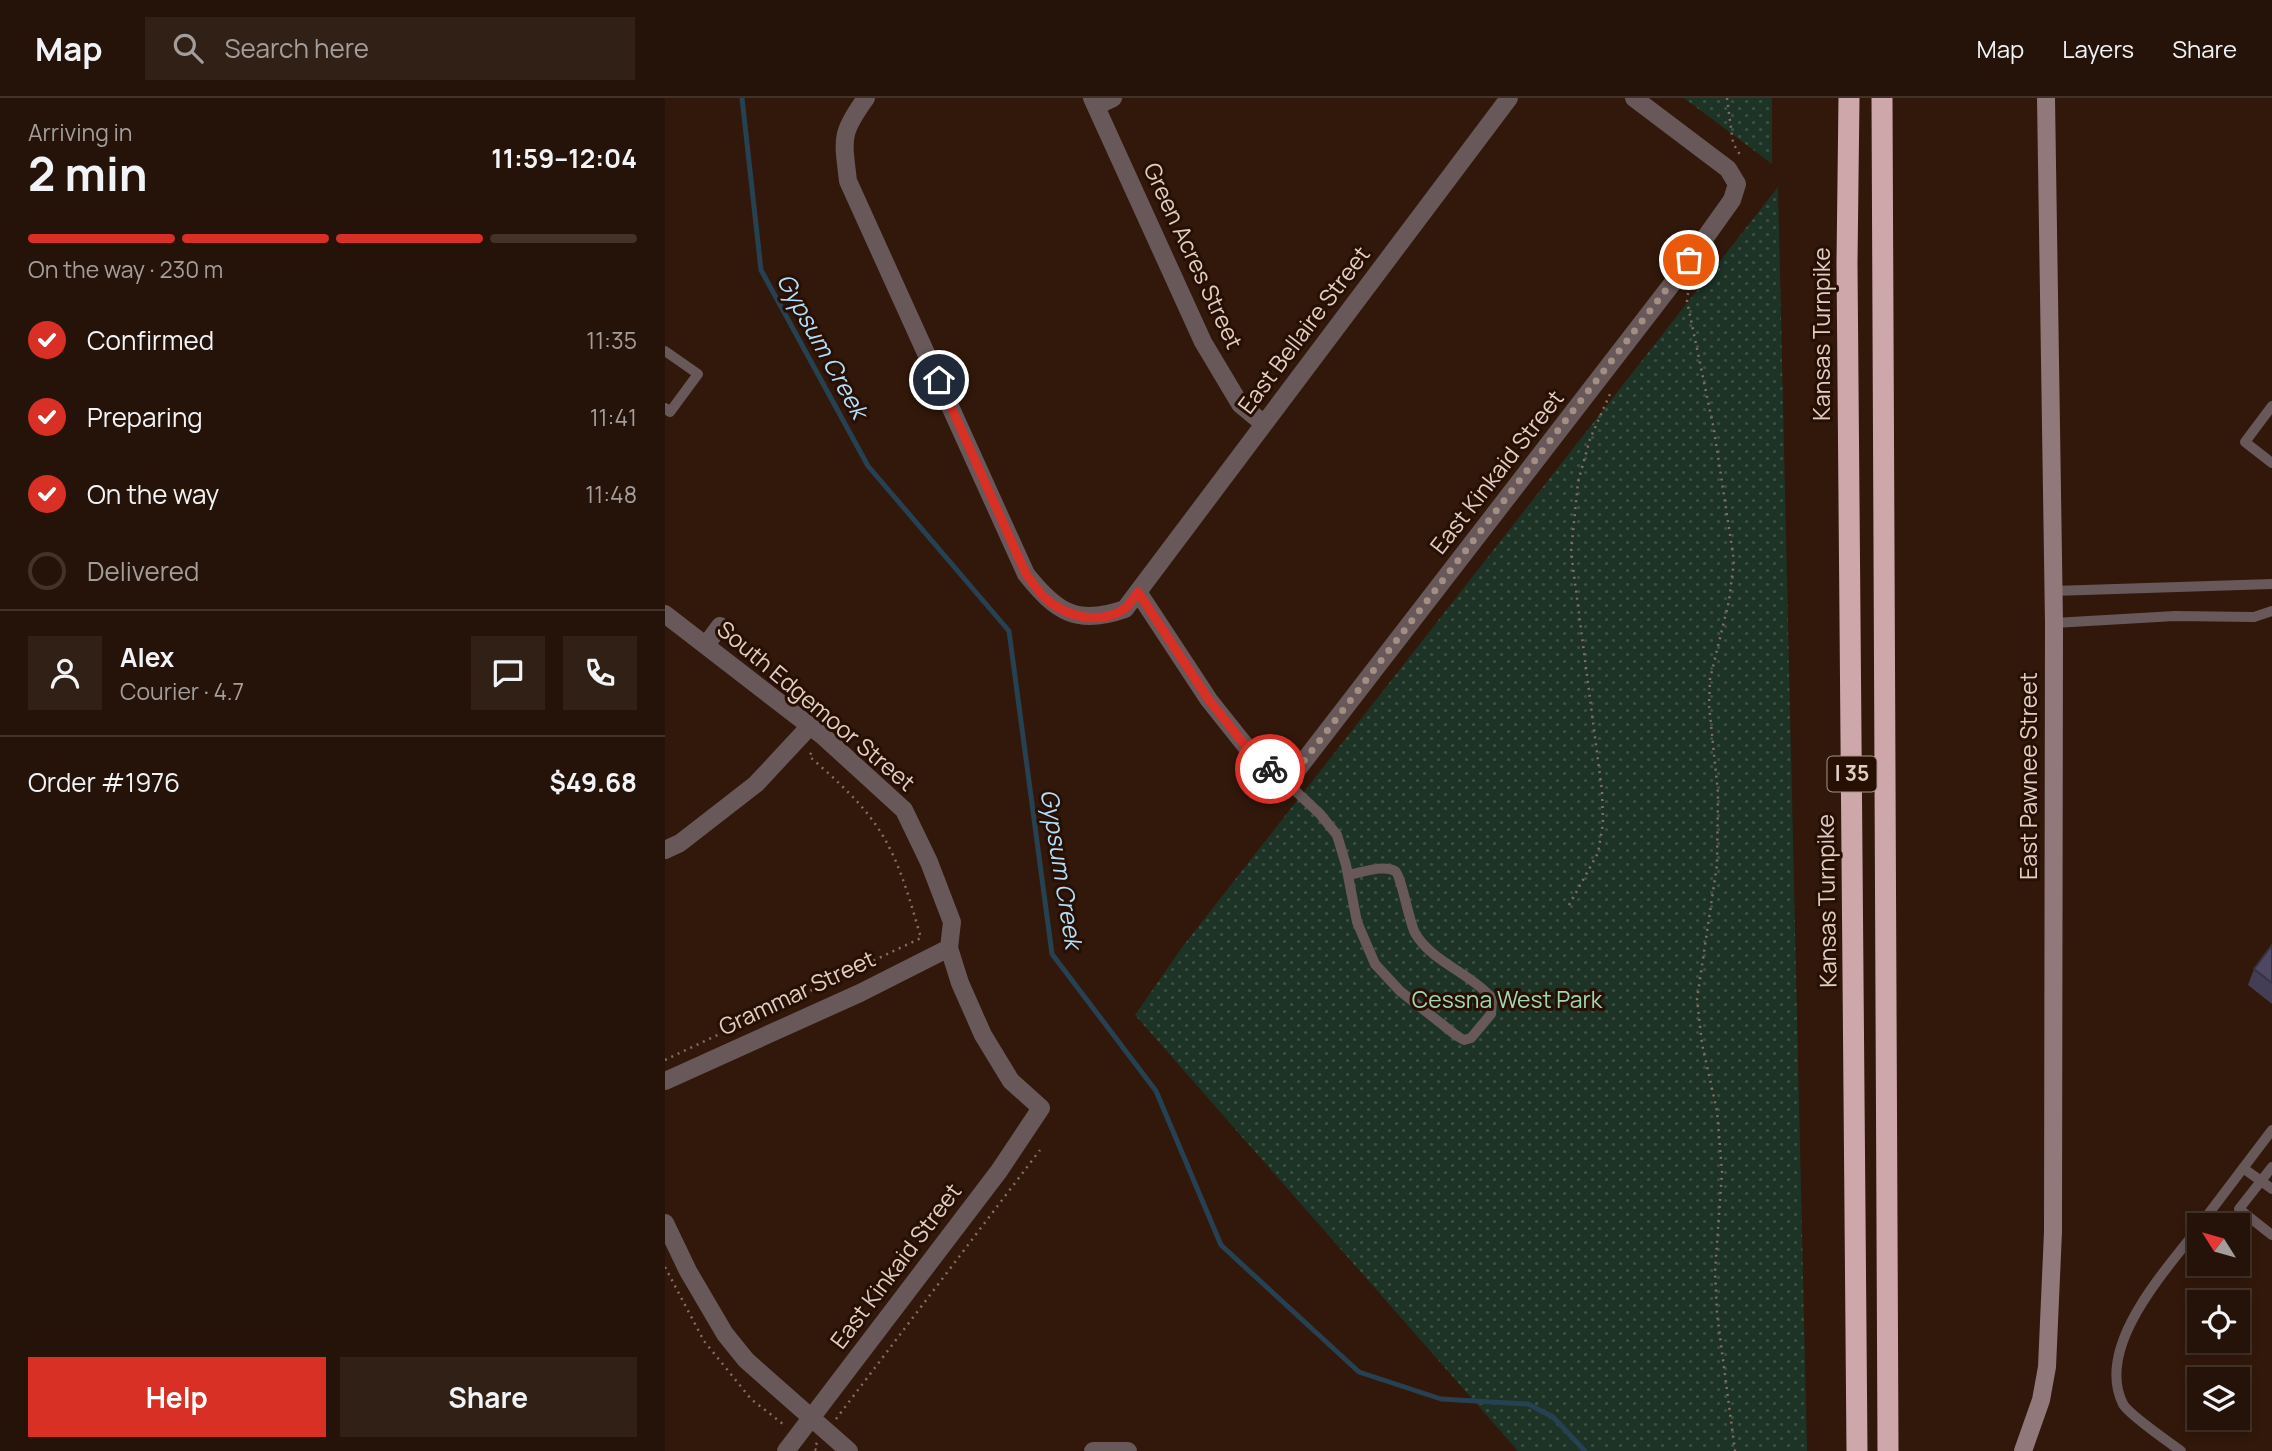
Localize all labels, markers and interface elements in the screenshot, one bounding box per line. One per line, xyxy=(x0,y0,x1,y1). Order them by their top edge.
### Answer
search box xyxy=(145,17,635,80)
text: Map xyxy=(35,26,103,71)
icon: search xyxy=(169,29,207,67)
text: Search here xyxy=(225,30,369,66)
text: Map xyxy=(1977,32,2024,65)
text: Layers xyxy=(2062,32,2134,65)
text: Share xyxy=(2172,32,2237,65)
text: Arriving in xyxy=(28,116,133,148)
text: 11:59–12:04 xyxy=(491,140,637,176)
text: 2 min xyxy=(28,142,148,205)
street label: Green Acres Street xyxy=(1137,157,1251,354)
pin xyxy=(1659,230,1719,290)
street label: East Bellaire Street xyxy=(1230,239,1377,420)
icon: bag xyxy=(1670,241,1708,279)
street label: Kansas Turnpike xyxy=(1805,247,1837,421)
text: On the way · 230 m xyxy=(28,253,223,285)
water label: Gypsum Creek xyxy=(770,267,878,426)
icon: check xyxy=(28,321,66,359)
text: Confirmed xyxy=(87,322,214,358)
text: 11:35 xyxy=(586,324,637,356)
pin xyxy=(909,350,969,410)
icon: home xyxy=(920,361,958,399)
street label: East Kinkaid Street xyxy=(1422,383,1570,560)
icon: check xyxy=(28,398,66,436)
text: Preparing xyxy=(87,399,203,435)
text: 11:41 xyxy=(590,401,637,433)
icon: check xyxy=(28,475,66,513)
text: On the way xyxy=(87,476,219,512)
text: 11:48 xyxy=(585,478,637,510)
text: Delivered xyxy=(87,553,199,589)
street label: South Edgemoor Street xyxy=(711,613,922,798)
button: person xyxy=(28,636,102,710)
button: chat xyxy=(471,636,545,710)
button: phone xyxy=(563,636,637,710)
text: Alex xyxy=(120,639,174,675)
street label: East Pawnee Street xyxy=(2012,672,2044,880)
text: Courier · 4.7 xyxy=(120,675,244,707)
courier xyxy=(1235,734,1305,804)
icon: bike xyxy=(1251,750,1289,788)
road number: I 35 xyxy=(1827,756,1877,792)
text: Order #1976 xyxy=(28,764,180,800)
text: $49.68 xyxy=(549,764,637,800)
water label: Gypsum Creek xyxy=(1034,787,1092,954)
street label: Kansas Turnpike xyxy=(1808,814,1844,988)
street label: Grammar Street xyxy=(713,942,880,1042)
park label: Cessna West Park xyxy=(1412,983,1603,1015)
street label: East Kinkaid Street xyxy=(822,1176,968,1355)
north arrow xyxy=(2187,1213,2251,1276)
map controls xyxy=(2187,1213,2250,1430)
button: locate xyxy=(2187,1290,2250,1353)
button: Help xyxy=(28,1357,326,1437)
button: Share xyxy=(340,1357,637,1437)
button: layers xyxy=(2187,1367,2250,1430)

